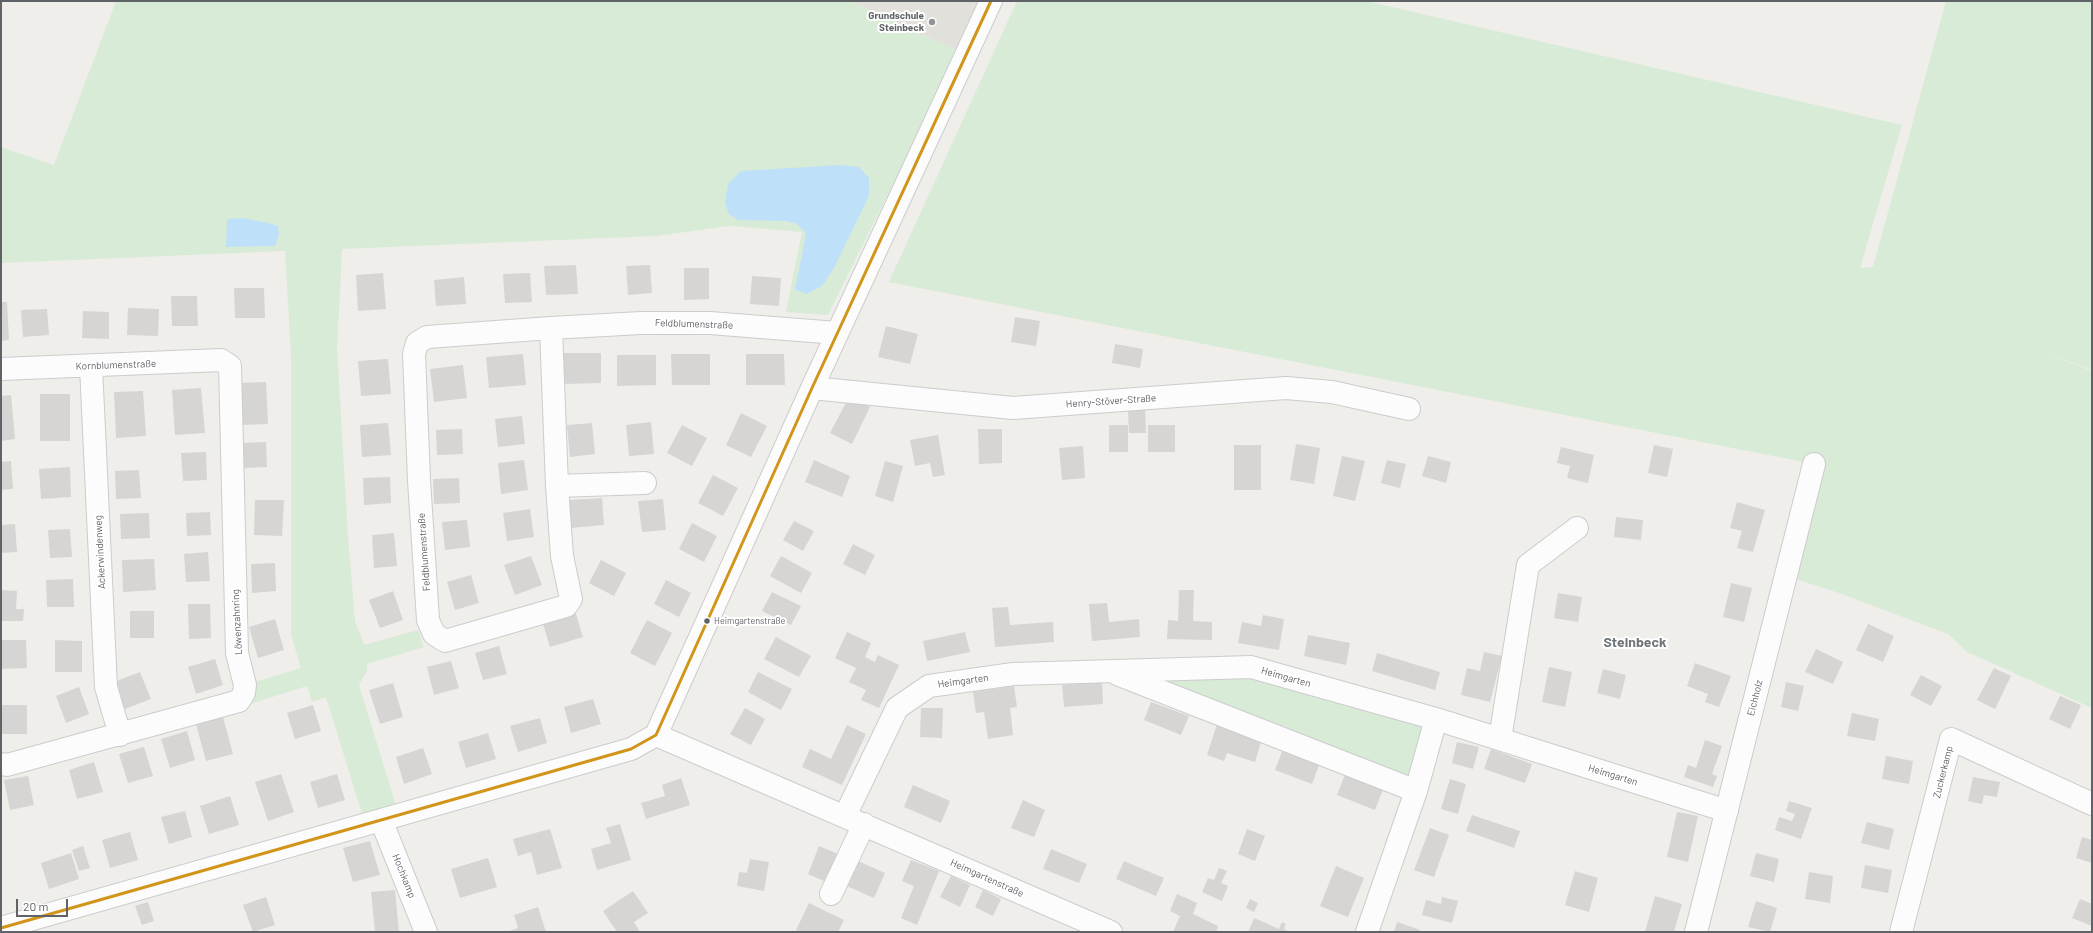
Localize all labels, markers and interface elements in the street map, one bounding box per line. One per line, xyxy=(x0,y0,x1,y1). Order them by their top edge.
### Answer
place label: Grundschule Steinbeck xyxy=(868,10,924,34)
marker: Grundschule Steinbeck xyxy=(927,17,937,27)
street label: Feldblumenstraße xyxy=(655,317,733,331)
street label: Kornblumenstraße xyxy=(76,358,156,372)
street label: Henry-Stöver-Straße xyxy=(1065,392,1157,410)
street label: Feldblumenstraße xyxy=(415,512,433,592)
street label: Ackerwindenweg xyxy=(92,515,108,589)
street label: Löwenzahnring xyxy=(229,589,245,655)
marker: Heimgartenstraße xyxy=(702,616,712,626)
place label: Heimgartenstraße xyxy=(714,616,785,626)
district label: Steinbeck xyxy=(1604,634,1666,650)
street label: Heimgarten xyxy=(1260,664,1312,690)
street label: Heimgarten xyxy=(937,671,989,691)
street label: Eichholz xyxy=(1745,679,1765,717)
street label: Zuckerkamp xyxy=(1931,745,1955,799)
street label: Heimgarten xyxy=(1587,762,1639,788)
street label: Hochkamp xyxy=(390,852,418,900)
street label: Heimgartenstraße xyxy=(948,856,1026,900)
scale bar xyxy=(18,891,70,917)
text: 20 m xyxy=(23,899,49,913)

